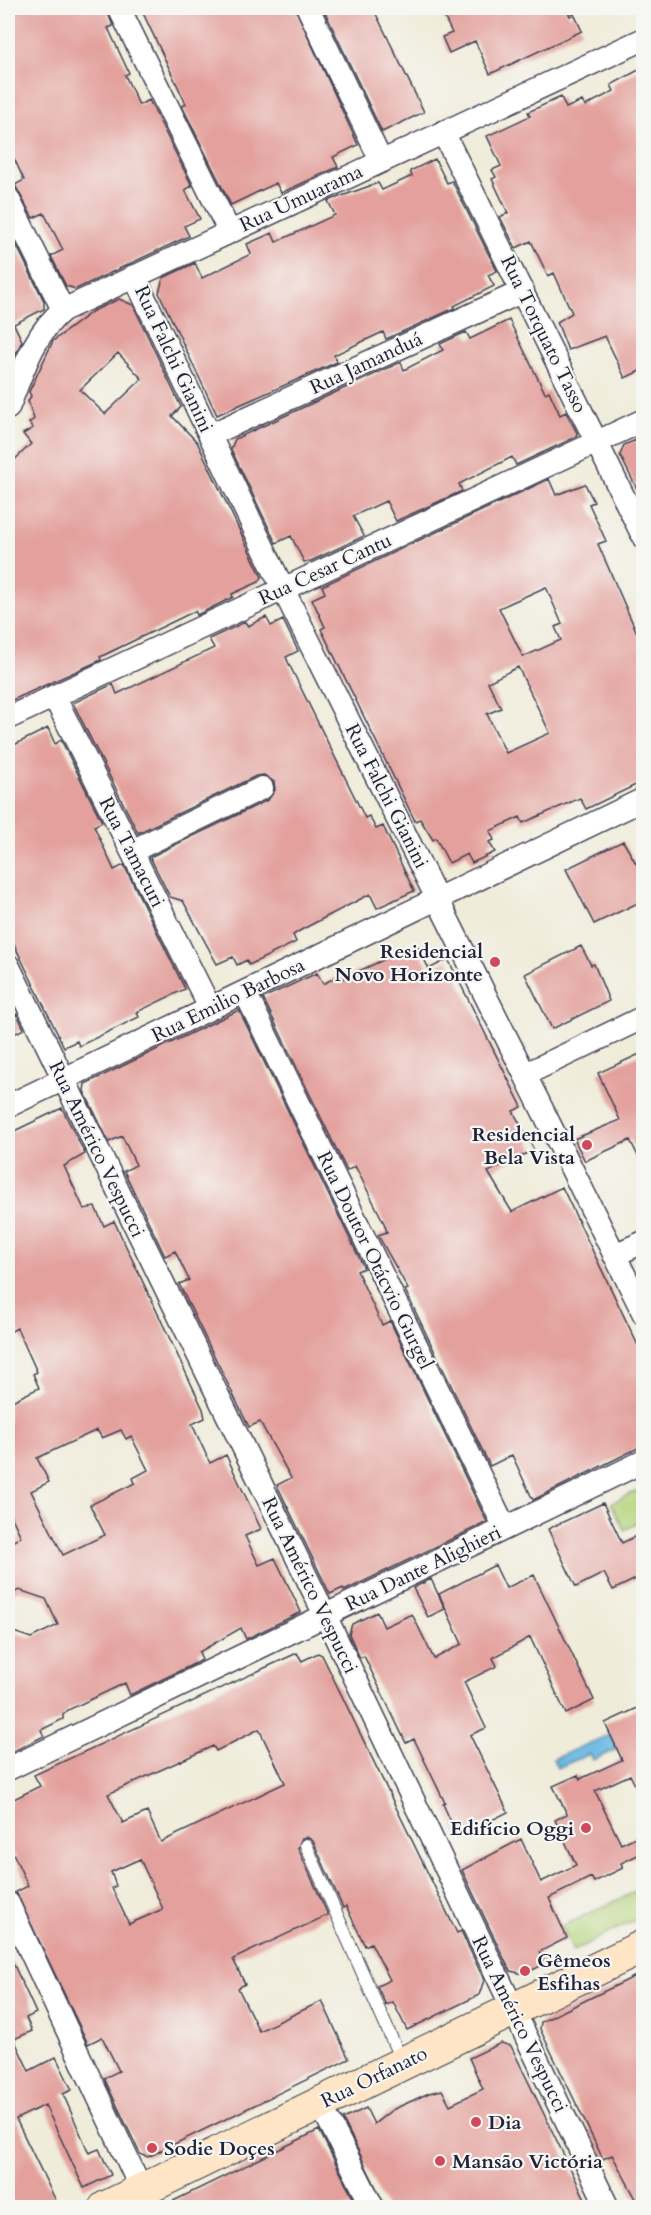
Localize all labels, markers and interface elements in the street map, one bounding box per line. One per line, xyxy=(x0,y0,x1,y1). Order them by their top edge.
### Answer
street label: Rua Umuarama xyxy=(235,157,367,238)
street label: Rua Torquato Tasso xyxy=(494,251,594,417)
street label: Rua Falchi Gianini xyxy=(128,281,220,437)
street label: Rua Jamanduá xyxy=(305,325,427,401)
street label: Rua Cesar Cantu xyxy=(254,526,396,612)
street label: Rua Falchi Gianini xyxy=(339,719,435,873)
street label: Rua Tamacuri xyxy=(93,792,172,912)
place label: Residencial Novo Horizonte xyxy=(335,938,483,988)
street label: Rua Emilio Barbosa xyxy=(147,951,309,1049)
marker: Residencial Novo Horizonte xyxy=(488,955,502,969)
street label: Rua Américo Vespucci xyxy=(43,1056,152,1242)
place label: Residencial Bela Vista xyxy=(472,1121,575,1171)
marker: Residencial Bela Vista xyxy=(580,1138,594,1152)
street label: Rua Doutor Otácvio Gurgel xyxy=(310,1146,440,1374)
street label: Rua Américo Vespucci xyxy=(256,1492,365,1678)
street label: Rua Dante Alighieri xyxy=(340,1518,506,1618)
place label: Edifício Oggi xyxy=(450,1815,574,1842)
marker: Edifício Oggi xyxy=(579,1821,593,1835)
street label: Rua Américo Vespucci xyxy=(466,1931,575,2117)
place label: Gêmeos Esfihas xyxy=(537,1947,611,1997)
marker: Gêmeos Esfihas xyxy=(518,1964,532,1978)
street label: Rua Orfanato xyxy=(316,2040,432,2114)
place label: Dia xyxy=(488,2109,521,2136)
marker: Dia xyxy=(469,2115,483,2129)
place label: Sodie Doçes xyxy=(164,2135,275,2162)
marker: Sodie Doçes xyxy=(145,2141,159,2155)
place label: Mansão Victória xyxy=(452,2148,603,2175)
marker: Mansão Victória xyxy=(433,2154,447,2168)

